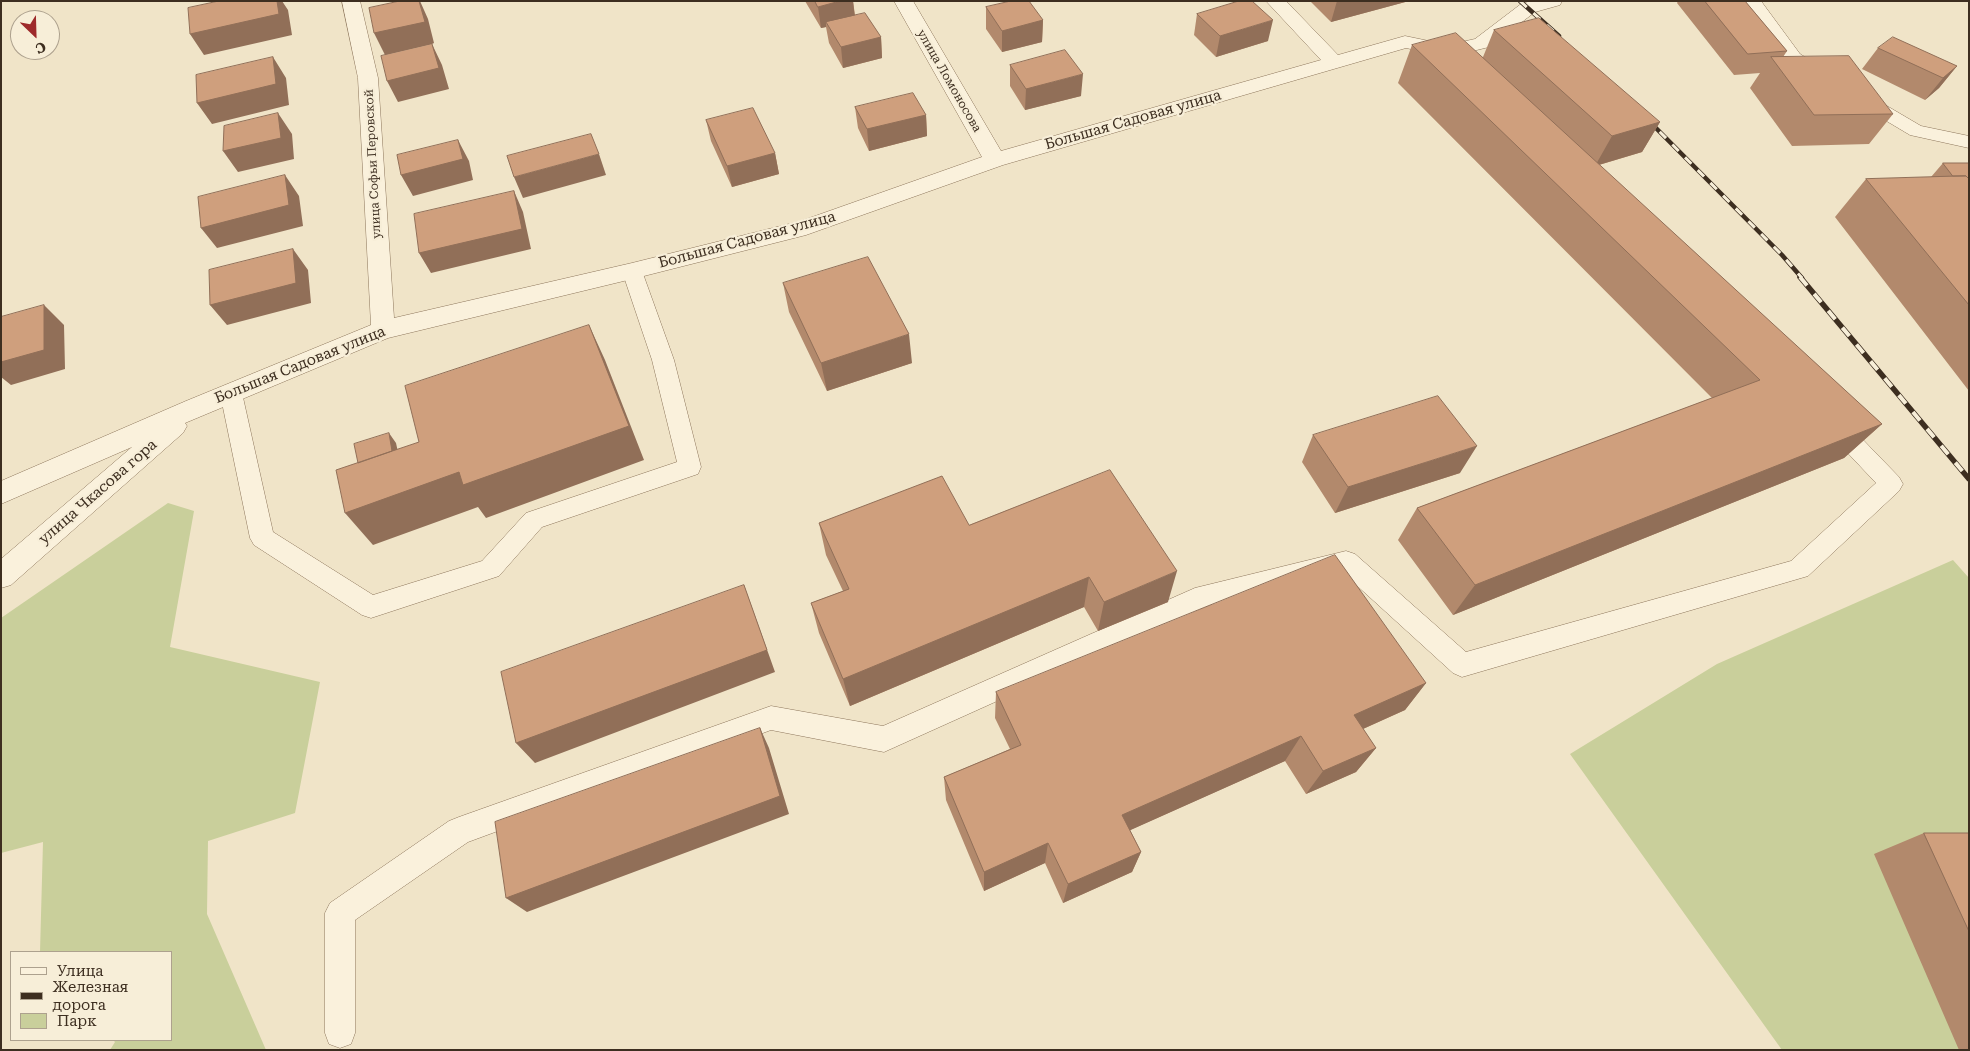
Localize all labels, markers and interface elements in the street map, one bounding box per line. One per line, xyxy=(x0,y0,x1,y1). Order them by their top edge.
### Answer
north arrow xyxy=(10,10,60,60)
street label: улица Ломоносова xyxy=(914,27,984,135)
text: С xyxy=(33,38,48,57)
street label: Большая Садовая улица xyxy=(1043,86,1223,154)
street label: улица Софьи Перовской xyxy=(362,89,384,239)
street label: Большая Садовая улица xyxy=(656,208,838,272)
street label: Большая Садовая улица xyxy=(212,322,388,408)
street label: улица Чкасова гора xyxy=(35,436,161,548)
legend xyxy=(10,951,172,1041)
text: Улица xyxy=(57,962,103,980)
text: Железная дорога xyxy=(53,978,128,1014)
text: Парк xyxy=(57,1012,97,1030)

